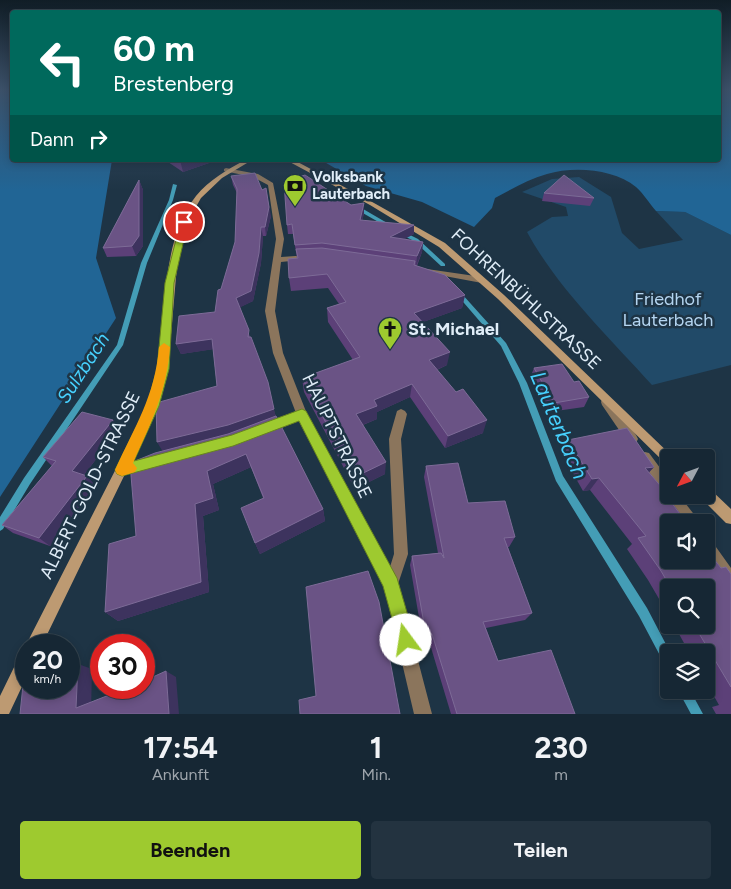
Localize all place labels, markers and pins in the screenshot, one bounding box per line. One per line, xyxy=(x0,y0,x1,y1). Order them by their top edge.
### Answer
place label: Volksbank Lauterbach xyxy=(312,168,390,203)
bank icon: Volksbank Lauterbach xyxy=(282,173,308,207)
pin xyxy=(163,201,205,243)
church icon: St. Michael xyxy=(377,316,403,350)
place label: St. Michael xyxy=(408,318,499,340)

